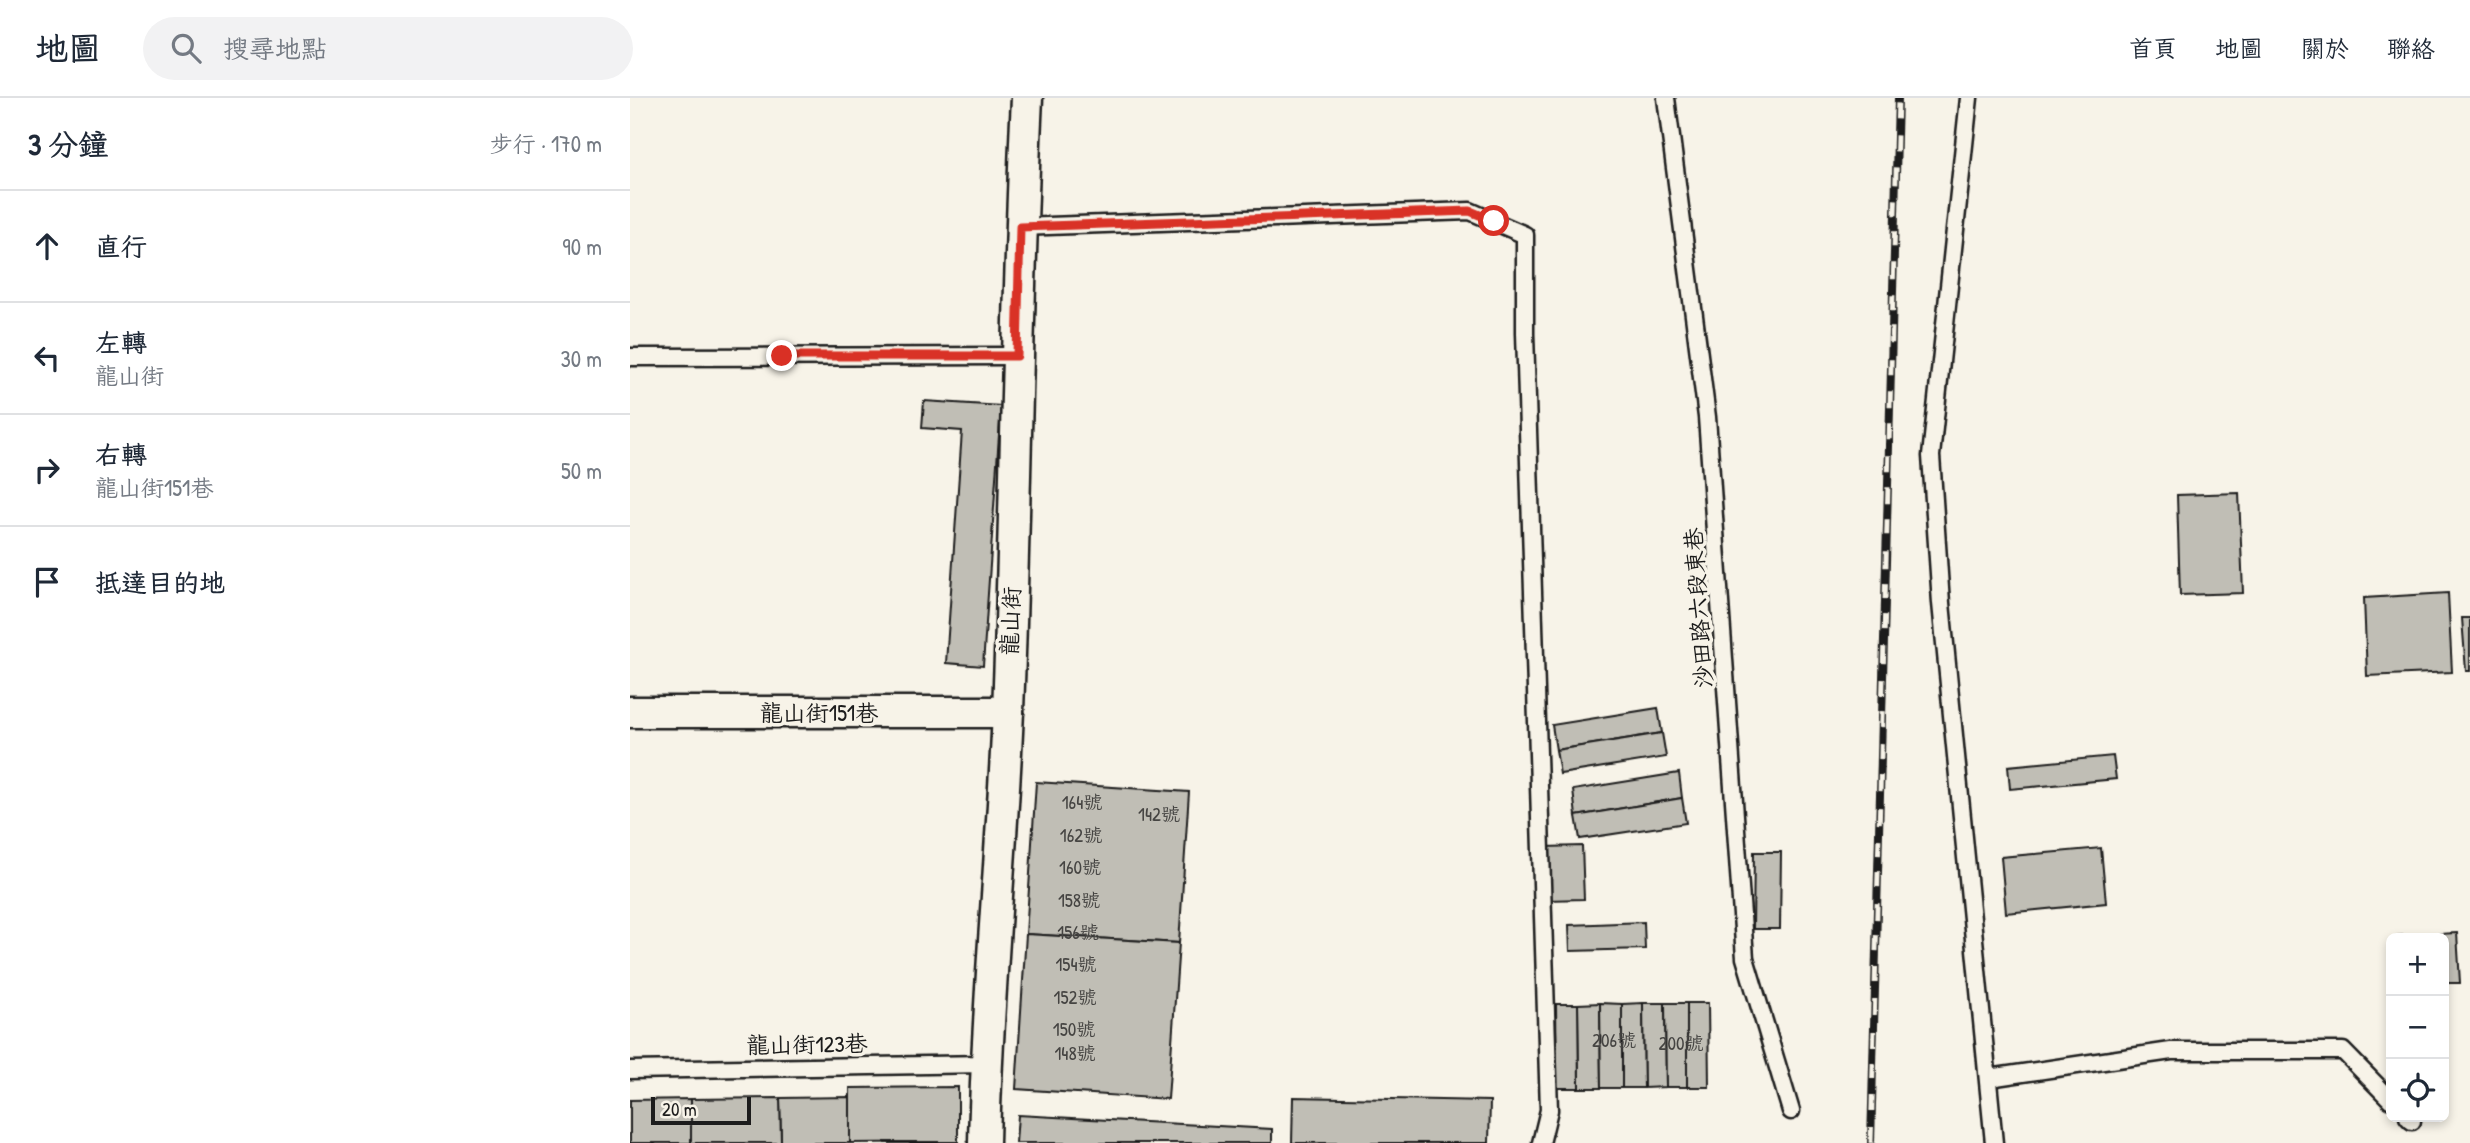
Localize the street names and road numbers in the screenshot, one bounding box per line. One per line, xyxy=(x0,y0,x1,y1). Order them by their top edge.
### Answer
street label: 沙田路六段東巷 xyxy=(1677,526,1719,689)
street label: 龍山街 xyxy=(993,586,1027,656)
street label: 龍山街151巷 xyxy=(760,697,879,728)
street label: 龍山街123巷 xyxy=(746,1027,869,1061)

